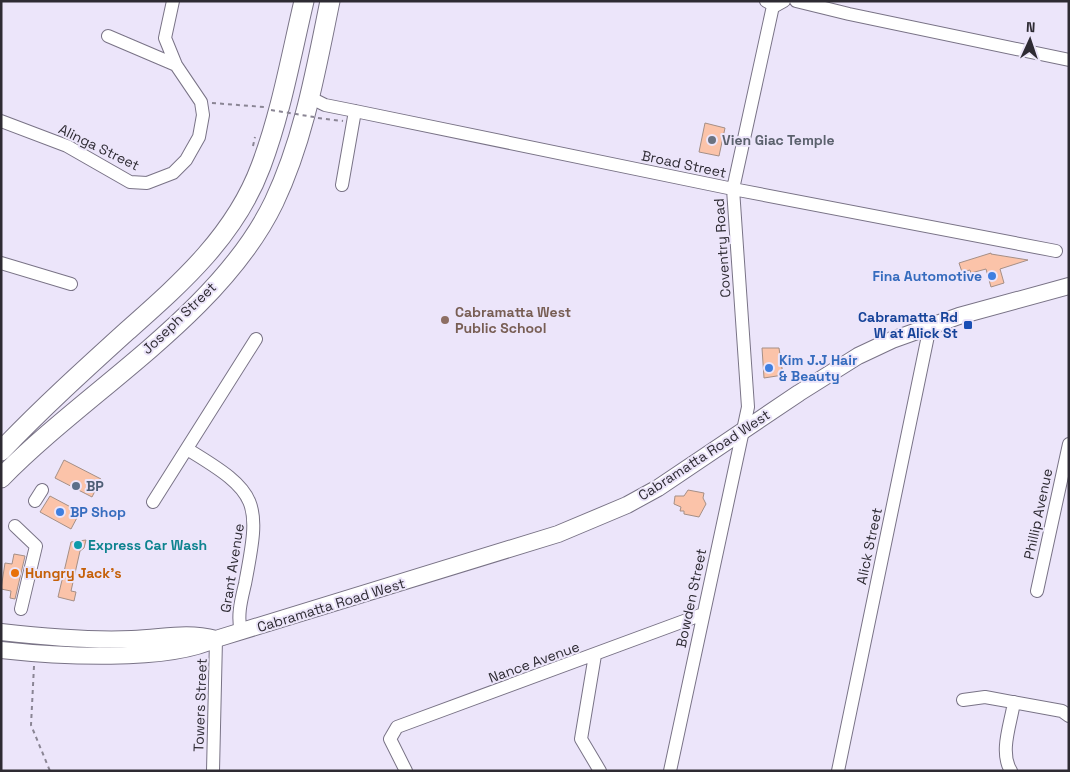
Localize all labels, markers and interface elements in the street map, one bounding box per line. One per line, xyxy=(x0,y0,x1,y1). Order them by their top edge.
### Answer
north arrow xyxy=(1005,15,1055,65)
text: N xyxy=(1026,18,1036,36)
street label: Alinga Street xyxy=(56,120,142,174)
place label: Vien Giac Temple xyxy=(722,131,835,149)
marker: Vien Giac Temple xyxy=(706,134,718,146)
street label: Broad Street xyxy=(640,146,728,182)
street label: Coventry Road xyxy=(710,198,734,298)
place label: Fina Automotive xyxy=(873,267,982,285)
marker: Fina Automotive xyxy=(986,270,998,282)
street label: Joseph Street xyxy=(138,278,220,358)
place label: Cabramatta West Public School xyxy=(455,303,571,337)
place label: Cabramatta Rd W at Alick St xyxy=(858,308,958,342)
marker: Cabramatta West Public School xyxy=(439,314,451,326)
marker: Cabramatta Rd W at Alick St xyxy=(962,319,974,331)
place label: Kim J.J Hair & Beauty xyxy=(779,351,858,385)
marker: Kim J.J Hair & Beauty xyxy=(763,362,775,374)
street label: Cabramatta Road West xyxy=(635,406,773,504)
street label: Phillip Avenue xyxy=(1020,467,1056,561)
place label: BP xyxy=(86,477,104,495)
marker: BP xyxy=(70,480,82,492)
place label: BP Shop xyxy=(70,503,126,521)
marker: BP Shop xyxy=(54,506,66,518)
street label: Alick Street xyxy=(852,506,886,586)
street label: Grant Avenue xyxy=(216,522,248,614)
place label: Express Car Wash xyxy=(88,536,207,554)
marker: Express Car Wash xyxy=(72,539,84,551)
street label: Bowden Street xyxy=(672,547,710,649)
place label: Hungry Jack's xyxy=(25,564,122,582)
marker: Hungry Jack's xyxy=(9,567,21,579)
street label: Cabramatta Road West xyxy=(255,574,407,636)
street label: Nance Avenue xyxy=(486,637,582,687)
street label: Towers Street xyxy=(189,658,211,752)

